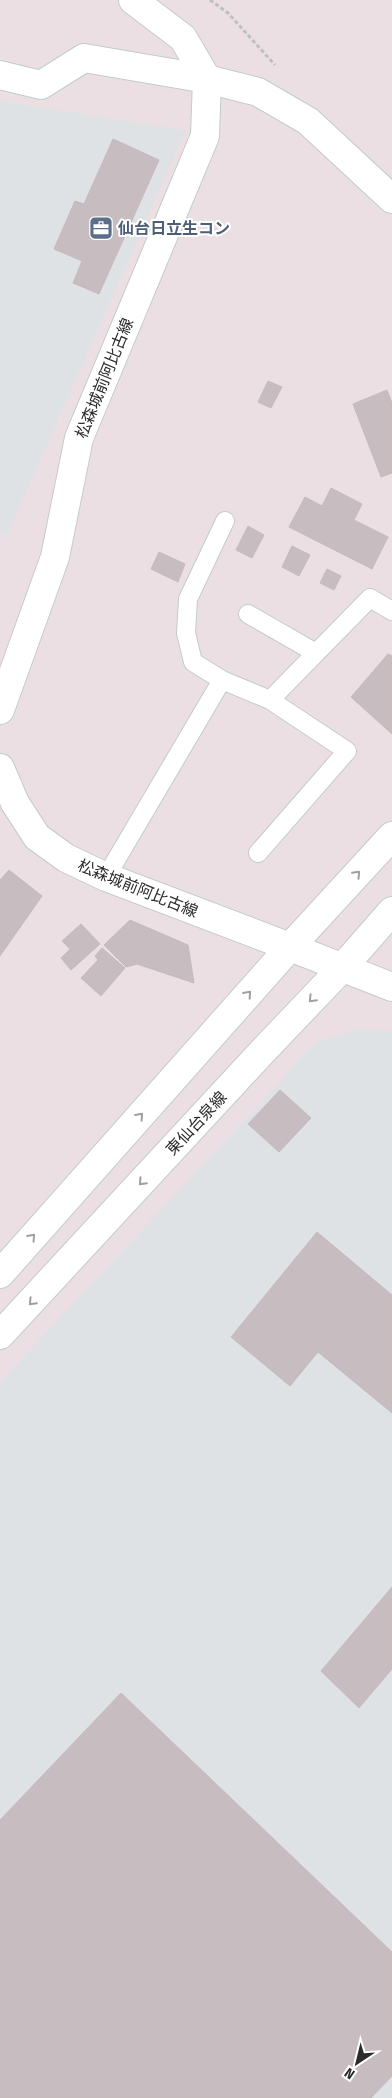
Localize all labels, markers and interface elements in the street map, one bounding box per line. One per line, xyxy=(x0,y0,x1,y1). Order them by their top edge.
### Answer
office icon: 仙台日立生コン xyxy=(88,215,114,241)
place label: 仙台日立生コン xyxy=(117,219,230,238)
street label: 松森城前阿比古線 xyxy=(72,315,137,441)
street label: 松森城前阿比古線 xyxy=(75,856,201,921)
one-way arrow xyxy=(351,870,360,879)
one-way arrow xyxy=(243,991,252,1000)
one-way arrow xyxy=(309,994,318,1003)
street label: 東仙台泉線 xyxy=(162,1088,231,1159)
one-way arrow xyxy=(135,1112,144,1121)
one-way arrow xyxy=(139,1177,148,1186)
one-way arrow xyxy=(27,1234,36,1243)
one-way arrow xyxy=(29,1296,38,1305)
north arrow xyxy=(332,2038,382,2088)
text: N xyxy=(342,2064,358,2083)

